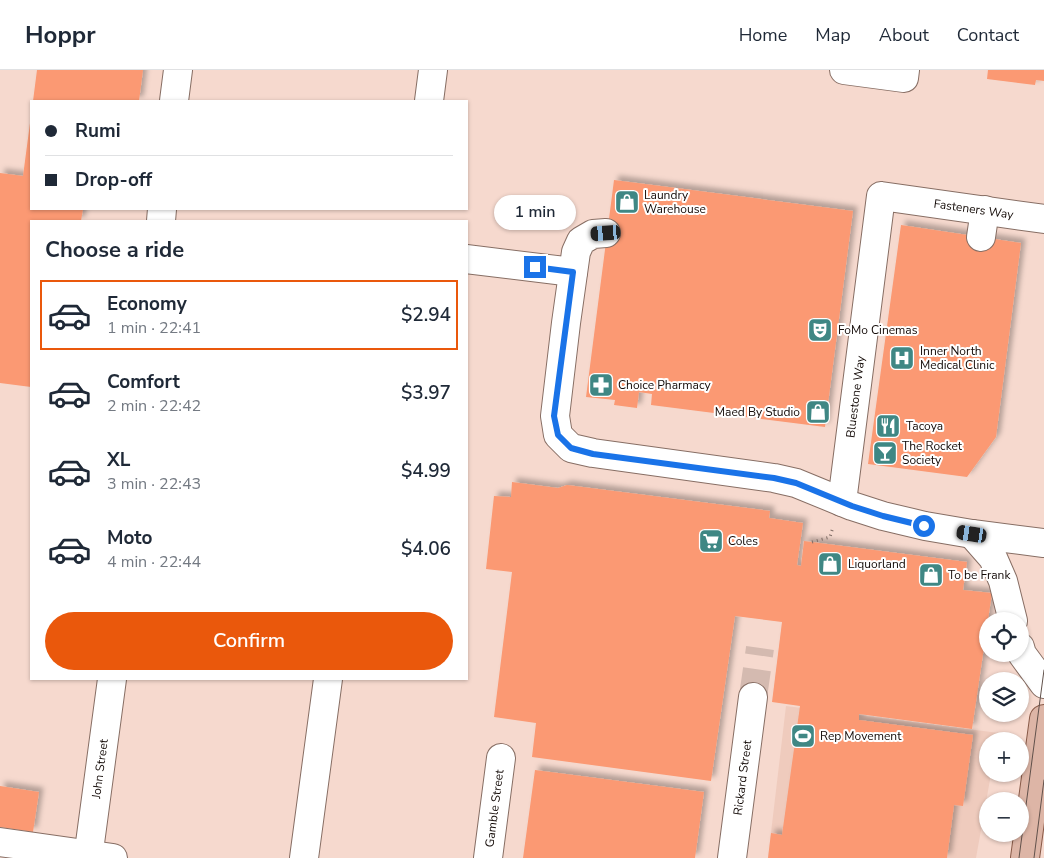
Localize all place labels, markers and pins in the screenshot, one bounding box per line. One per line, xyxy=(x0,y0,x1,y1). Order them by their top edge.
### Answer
place label: Laundry Warehouse xyxy=(644,187,706,217)
shop icon: Laundry Warehouse xyxy=(614,189,640,215)
theatre icon: FoMo Cinemas xyxy=(807,317,833,343)
place label: FoMo Cinemas xyxy=(838,322,918,338)
place label: Inner North Medical Clinic xyxy=(920,343,995,373)
hospital icon: Inner North Medical Clinic xyxy=(889,345,915,371)
pharmacy icon: Choice Pharmacy xyxy=(588,372,614,398)
place label: Choice Pharmacy xyxy=(618,377,712,393)
shop icon: Maed By Studio xyxy=(805,399,831,425)
place label: Maed By Studio xyxy=(715,404,800,420)
restaurant icon: Tacoya xyxy=(875,413,901,439)
place label: Tacoya xyxy=(906,418,943,434)
place label: The Rocket Society xyxy=(902,438,963,468)
bar icon: The Rocket Society xyxy=(872,440,898,466)
supermarket icon: Coles xyxy=(698,528,724,554)
place label: Coles xyxy=(728,533,758,549)
shop icon: Liquorland xyxy=(817,551,843,577)
place label: Liquorland xyxy=(848,556,906,572)
shop icon: To be Frank xyxy=(918,562,944,588)
place label: To be Frank xyxy=(948,567,1011,583)
sports icon: Rep Movement xyxy=(790,723,816,749)
place label: Rep Movement xyxy=(820,728,902,744)

